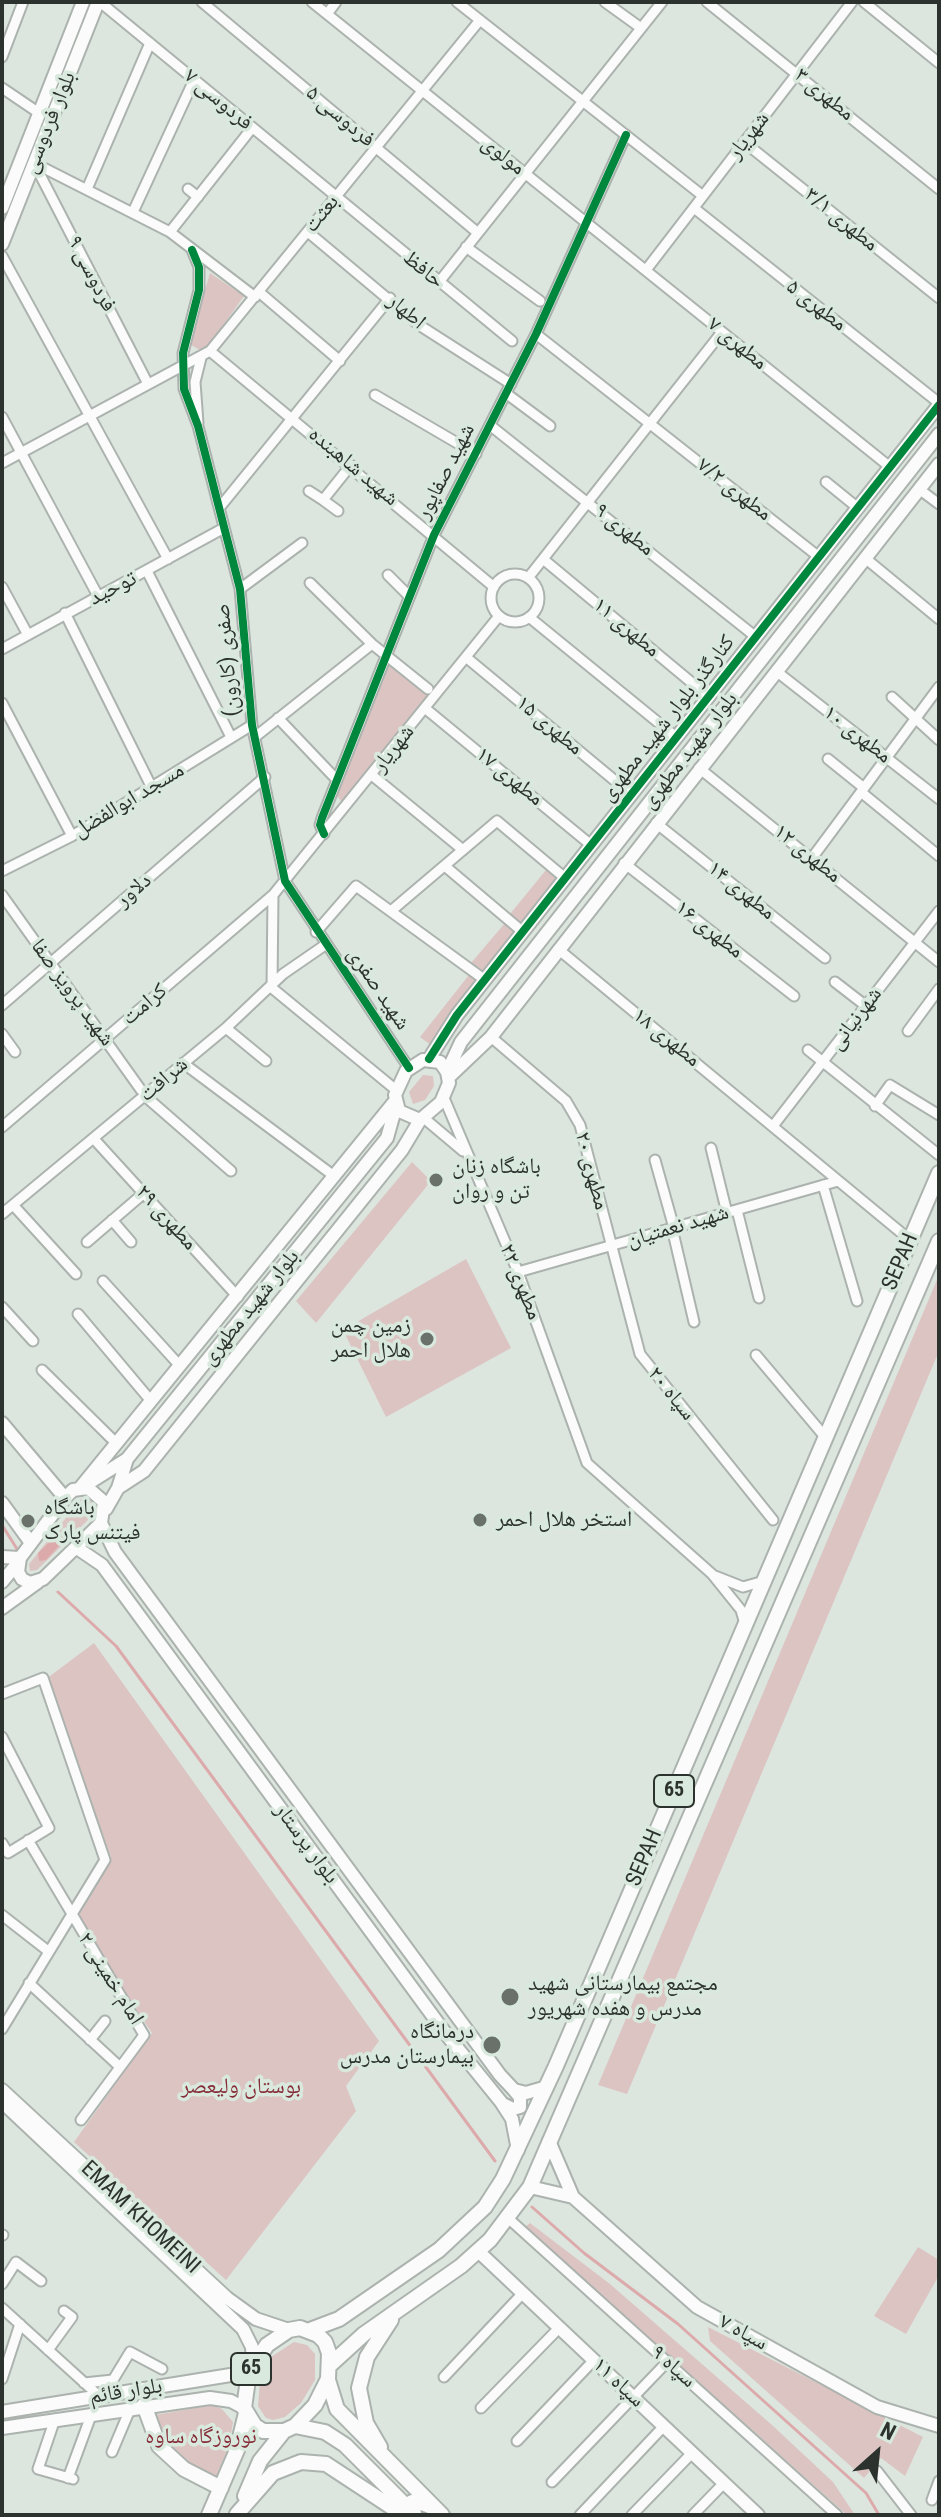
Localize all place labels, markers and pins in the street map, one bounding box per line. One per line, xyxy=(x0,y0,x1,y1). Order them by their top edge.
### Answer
place label: باشگاه زنان تن و روان xyxy=(452,1154,541,1206)
marker: باشگاه زنان تن و روان xyxy=(427,1171,445,1189)
place label: زمین چمن هلال احمر xyxy=(331,1313,411,1364)
marker: زمین چمن هلال احمر xyxy=(418,1330,436,1348)
place label: باشگاه فیتنس پارک xyxy=(44,1495,140,1546)
place label: استخر هلال احمر xyxy=(496,1507,632,1533)
marker: استخر هلال احمر xyxy=(471,1511,489,1529)
marker: باشگاه فیتنس پارک xyxy=(19,1512,37,1530)
place label: مجتمع بیمارستانی شهید مدرس و هفده شهریور xyxy=(528,1971,718,2022)
marker: مجتمع بیمارستانی شهید مدرس و هفده شهریور xyxy=(499,1986,521,2008)
place label: درمانگاه بیمارستان مدرس xyxy=(340,2019,474,2070)
marker: درمانگاه بیمارستان مدرس xyxy=(481,2034,503,2056)

